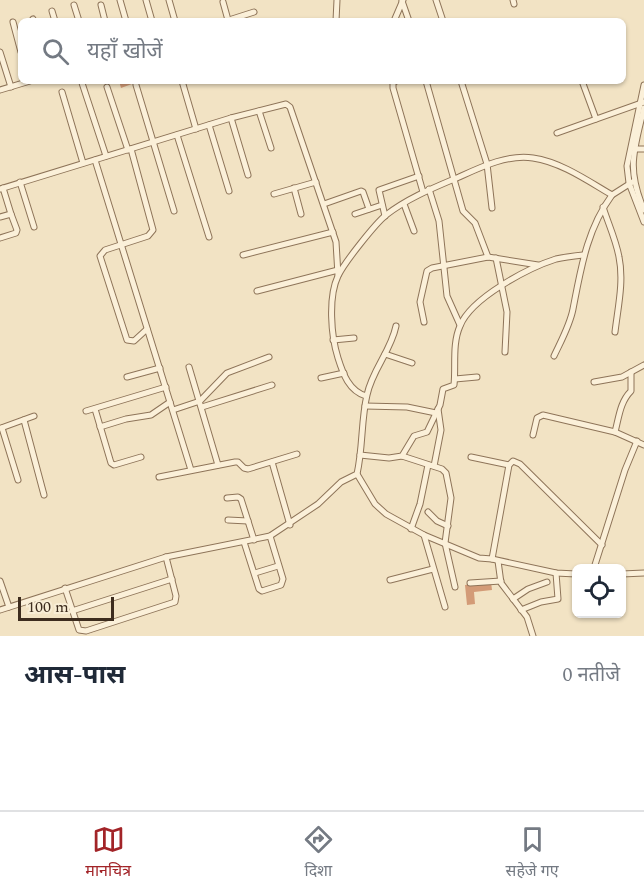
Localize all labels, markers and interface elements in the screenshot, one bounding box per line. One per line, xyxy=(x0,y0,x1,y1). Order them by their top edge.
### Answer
search box xyxy=(18,18,626,84)
icon: search xyxy=(39,35,72,68)
text: यहाँ खोजें xyxy=(87,35,163,68)
map controls xyxy=(572,564,626,618)
button: locate xyxy=(572,564,626,618)
scale bar xyxy=(18,594,114,622)
text: 100 m xyxy=(27,595,69,619)
text: आस-पास xyxy=(24,655,125,695)
text: 0 नतीजे xyxy=(562,660,620,690)
tab: मानचित्र xyxy=(85,823,131,883)
tab: दिशा xyxy=(302,823,335,883)
tab: सहेजे गए xyxy=(506,823,559,883)

